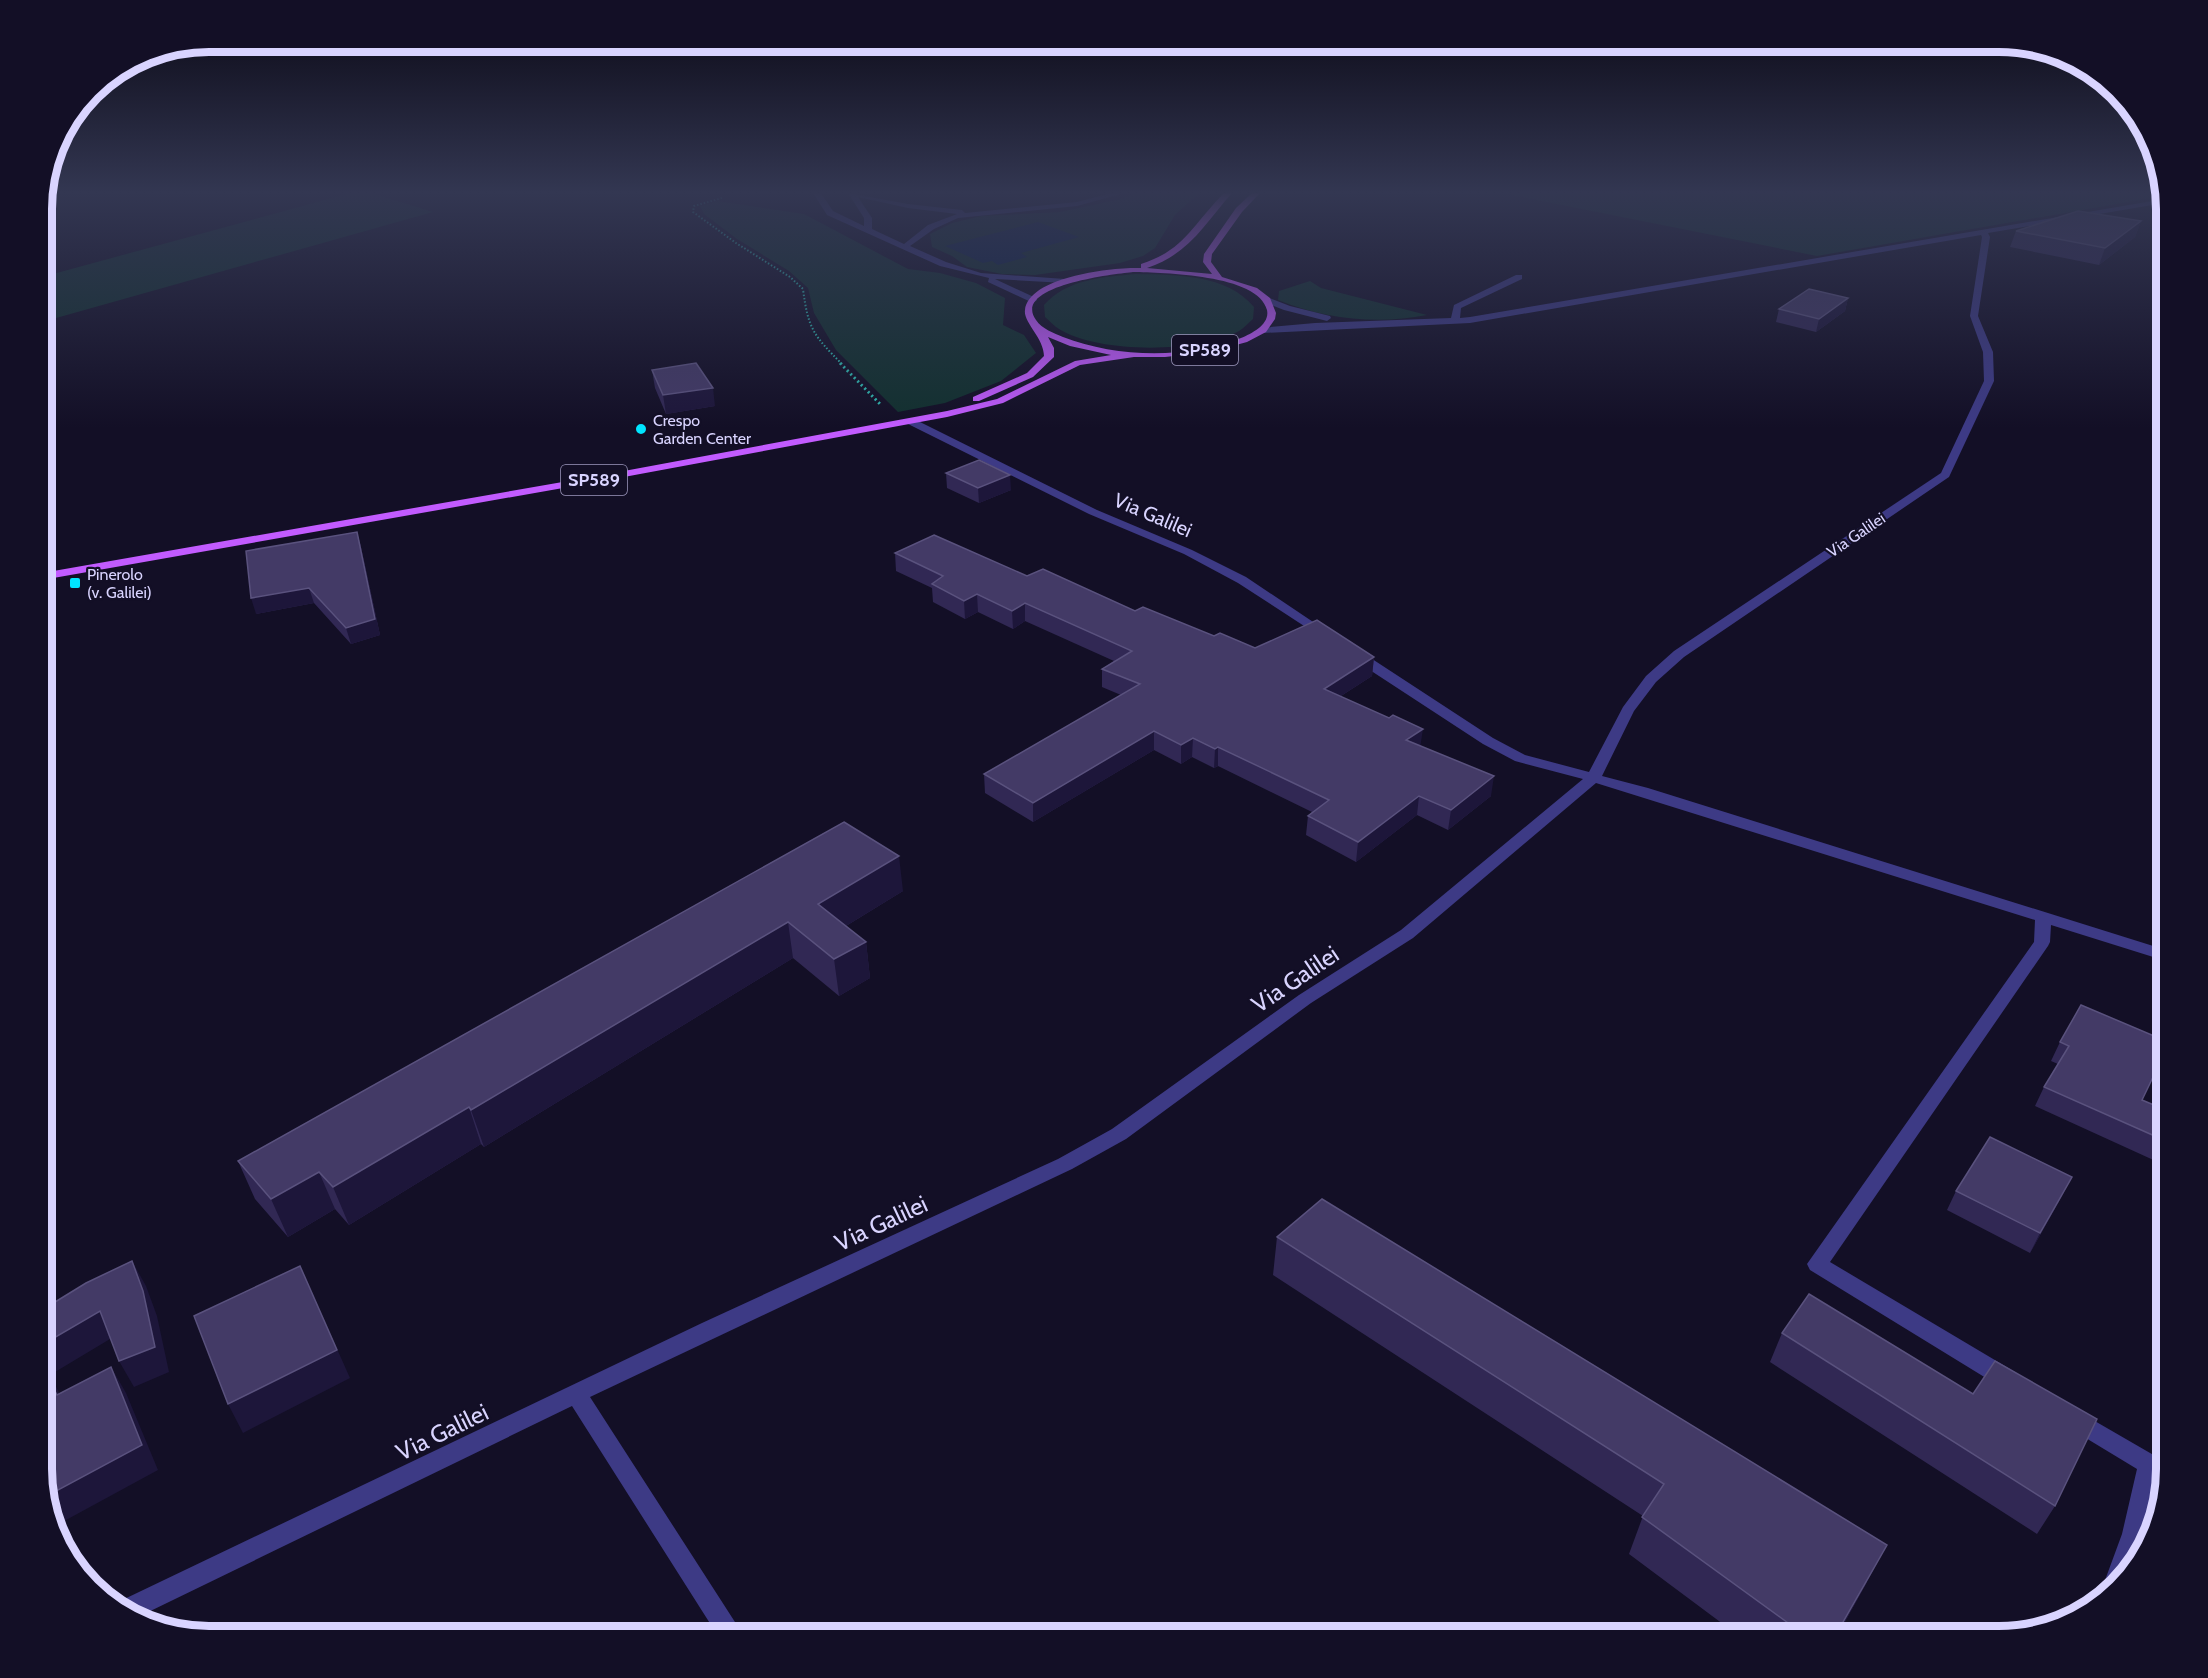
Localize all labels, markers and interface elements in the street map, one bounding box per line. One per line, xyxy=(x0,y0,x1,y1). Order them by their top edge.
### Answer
road number: SP589 xyxy=(1172,335,1238,365)
place label: Crespo Garden Center xyxy=(653,411,752,448)
marker: Crespo Garden Center xyxy=(634,422,648,436)
road number: SP589 xyxy=(561,465,627,495)
street label: Via Galilei xyxy=(1110,488,1196,542)
street label: Via Galilei xyxy=(1823,509,1889,561)
place label: Pinerolo (v. Galilei) xyxy=(87,565,152,602)
marker: Pinerolo (v. Galilei) xyxy=(68,576,82,590)
street label: Via Galilei xyxy=(1246,939,1344,1019)
street label: Via Galilei xyxy=(830,1189,932,1257)
street label: Via Galilei xyxy=(391,1397,493,1467)

